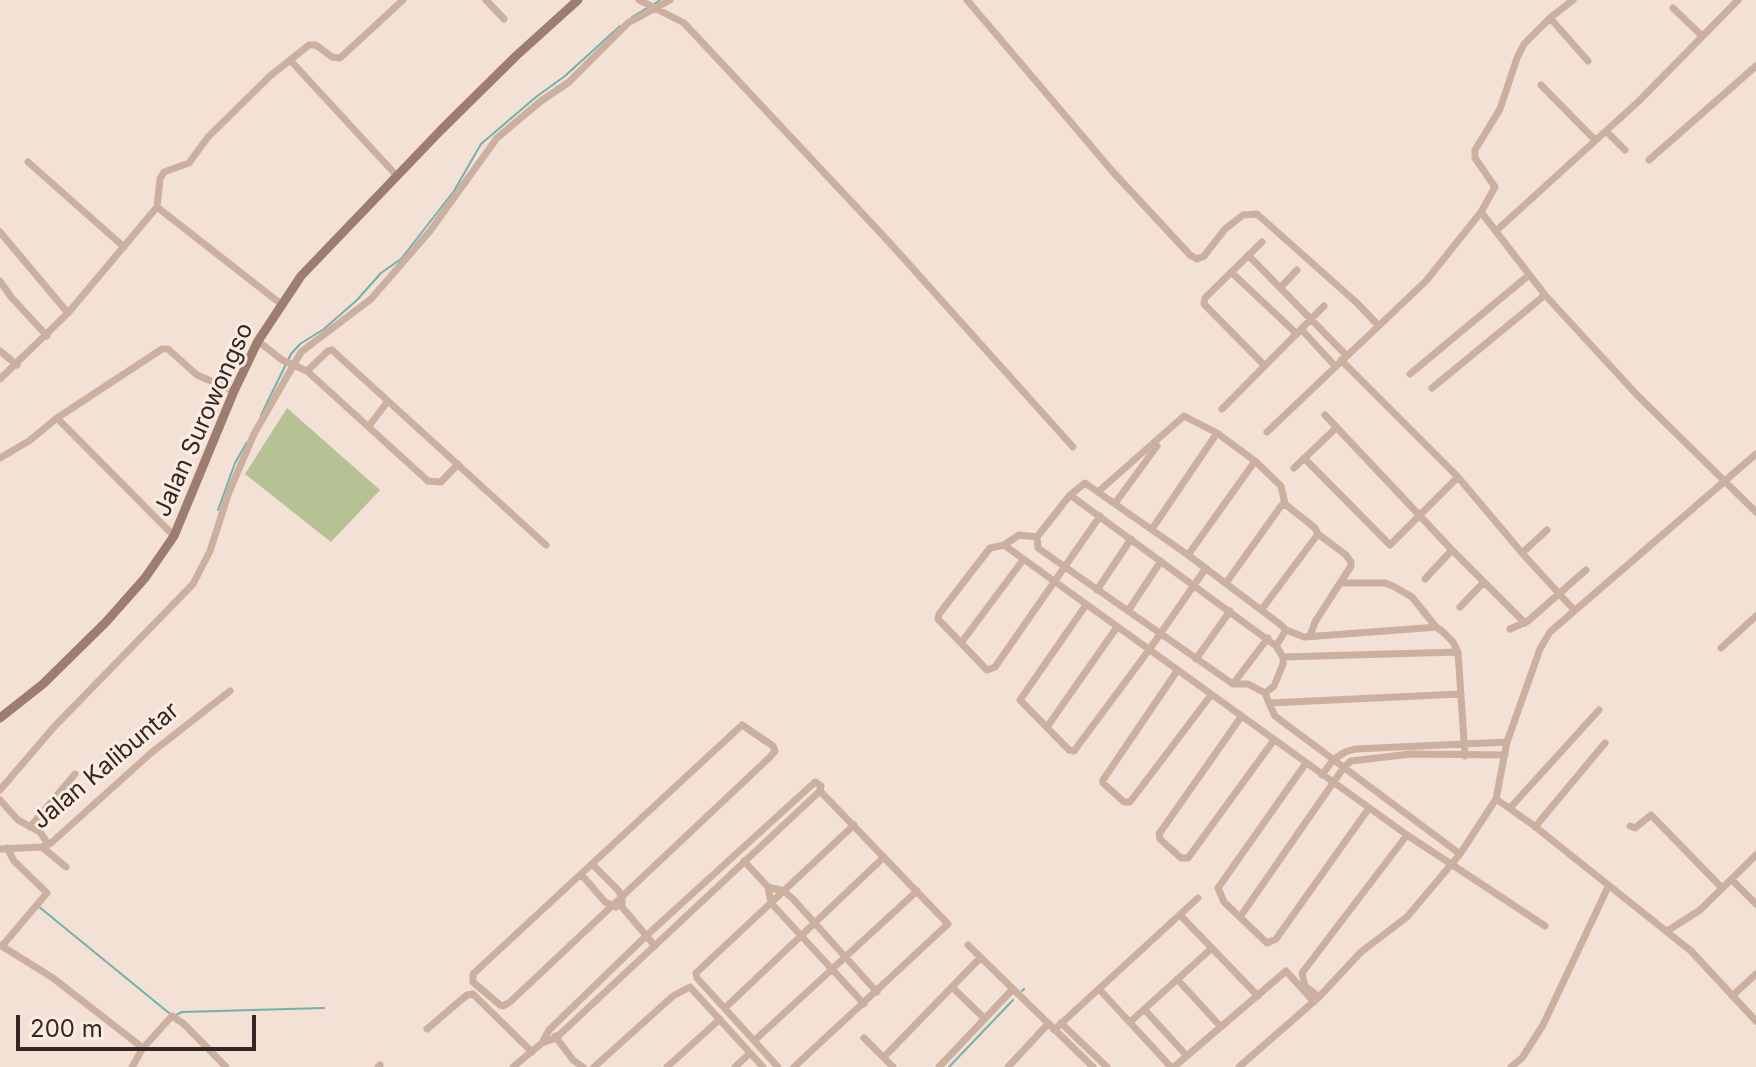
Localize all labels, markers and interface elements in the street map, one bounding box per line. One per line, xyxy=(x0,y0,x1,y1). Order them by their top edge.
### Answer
street label: Jalan Surowongso xyxy=(148,319,260,521)
street label: Jalan Kalibuntar xyxy=(27,696,185,836)
scale bar xyxy=(20,999,260,1049)
text: 200 m xyxy=(30,1014,103,1043)

